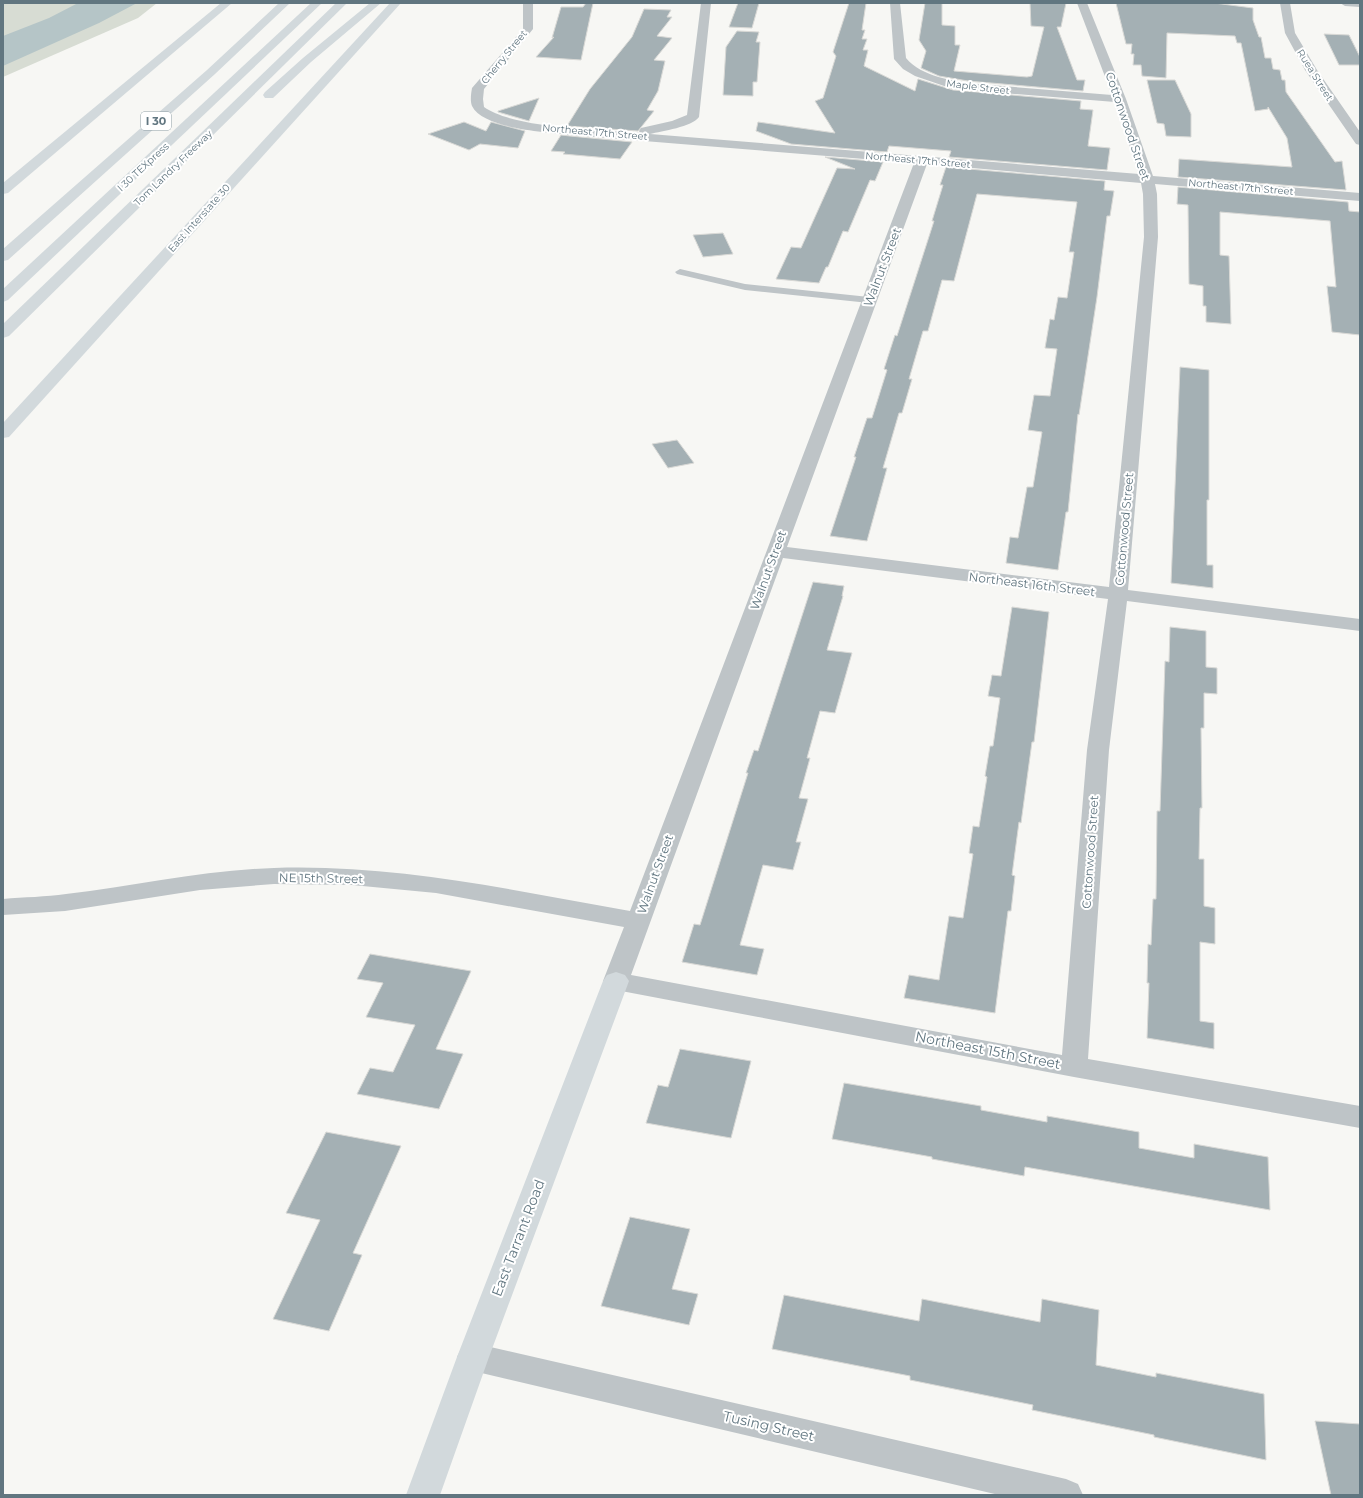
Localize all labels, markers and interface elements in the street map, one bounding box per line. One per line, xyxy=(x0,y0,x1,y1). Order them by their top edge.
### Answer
street label: Cherry Street xyxy=(478,27,530,87)
street label: Ruea Street xyxy=(1294,47,1336,103)
street label: Cottonwood Street xyxy=(1102,70,1154,182)
street label: Maple Street xyxy=(946,77,1010,97)
road number: I 30 xyxy=(141,112,171,130)
street label: Northeast 17th Street xyxy=(542,121,648,143)
street label: Tom Landry Freeway xyxy=(131,127,215,209)
street label: I 30 TEXpress xyxy=(115,140,172,194)
street label: Northeast 17th Street xyxy=(865,149,971,171)
street label: Northeast 17th Street xyxy=(1188,176,1294,198)
street label: East Interstate 30 xyxy=(165,181,233,255)
street label: Walnut Street xyxy=(860,225,904,309)
street label: Cottonwood Street xyxy=(1112,472,1136,586)
street label: Walnut Street xyxy=(747,528,789,612)
street label: Northeast 16th Street xyxy=(968,569,1096,599)
street label: Cottonwood Street xyxy=(1079,795,1101,909)
street label: Walnut Street xyxy=(634,832,676,916)
street label: NE 15th Street xyxy=(279,870,363,886)
street label: Northeast 15th Street xyxy=(914,1027,1063,1073)
street label: East Tarrant Road xyxy=(487,1177,549,1299)
street label: Tusing Street xyxy=(722,1407,817,1445)

